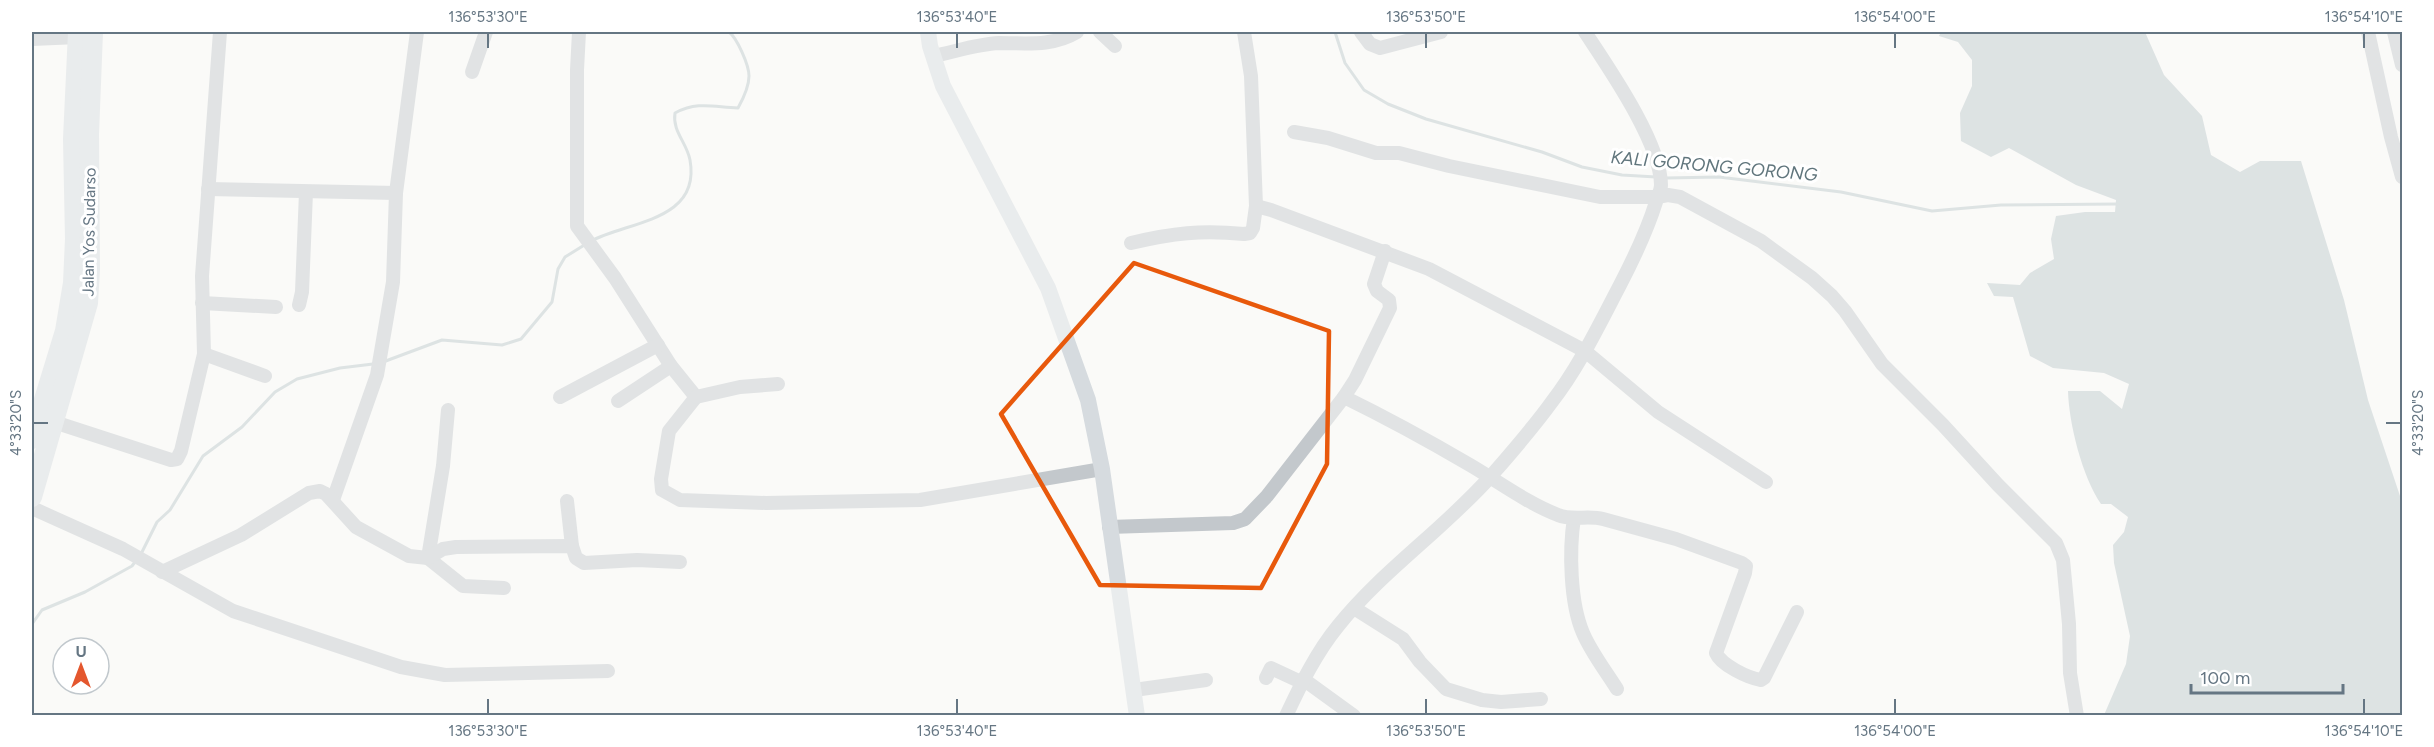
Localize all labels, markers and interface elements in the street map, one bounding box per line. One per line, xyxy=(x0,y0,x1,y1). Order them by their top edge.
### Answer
text: 136°53'30"E xyxy=(448,8,528,26)
text: 136°53'40"E xyxy=(917,8,997,26)
text: 136°53'50"E xyxy=(1386,8,1466,26)
text: 136°54'00"E xyxy=(1854,8,1936,26)
text: 136°54'10"E xyxy=(2325,8,2403,26)
water label: KALI GORONG GORONG xyxy=(1610,146,1819,186)
street label: Jalan Yos Sudarso xyxy=(78,167,100,297)
text: 4°33'20"S xyxy=(7,390,25,456)
text: 4°33'20"S xyxy=(2409,390,2427,456)
north arrow xyxy=(51,636,111,696)
text: U xyxy=(75,642,87,661)
scale bar xyxy=(2191,657,2342,695)
text: 100 m xyxy=(2200,667,2250,689)
text: 136°53'30"E xyxy=(448,722,528,740)
text: 136°53'40"E xyxy=(917,722,997,740)
text: 136°53'50"E xyxy=(1386,722,1466,740)
text: 136°54'00"E xyxy=(1854,722,1936,740)
text: 136°54'10"E xyxy=(2325,722,2403,740)

